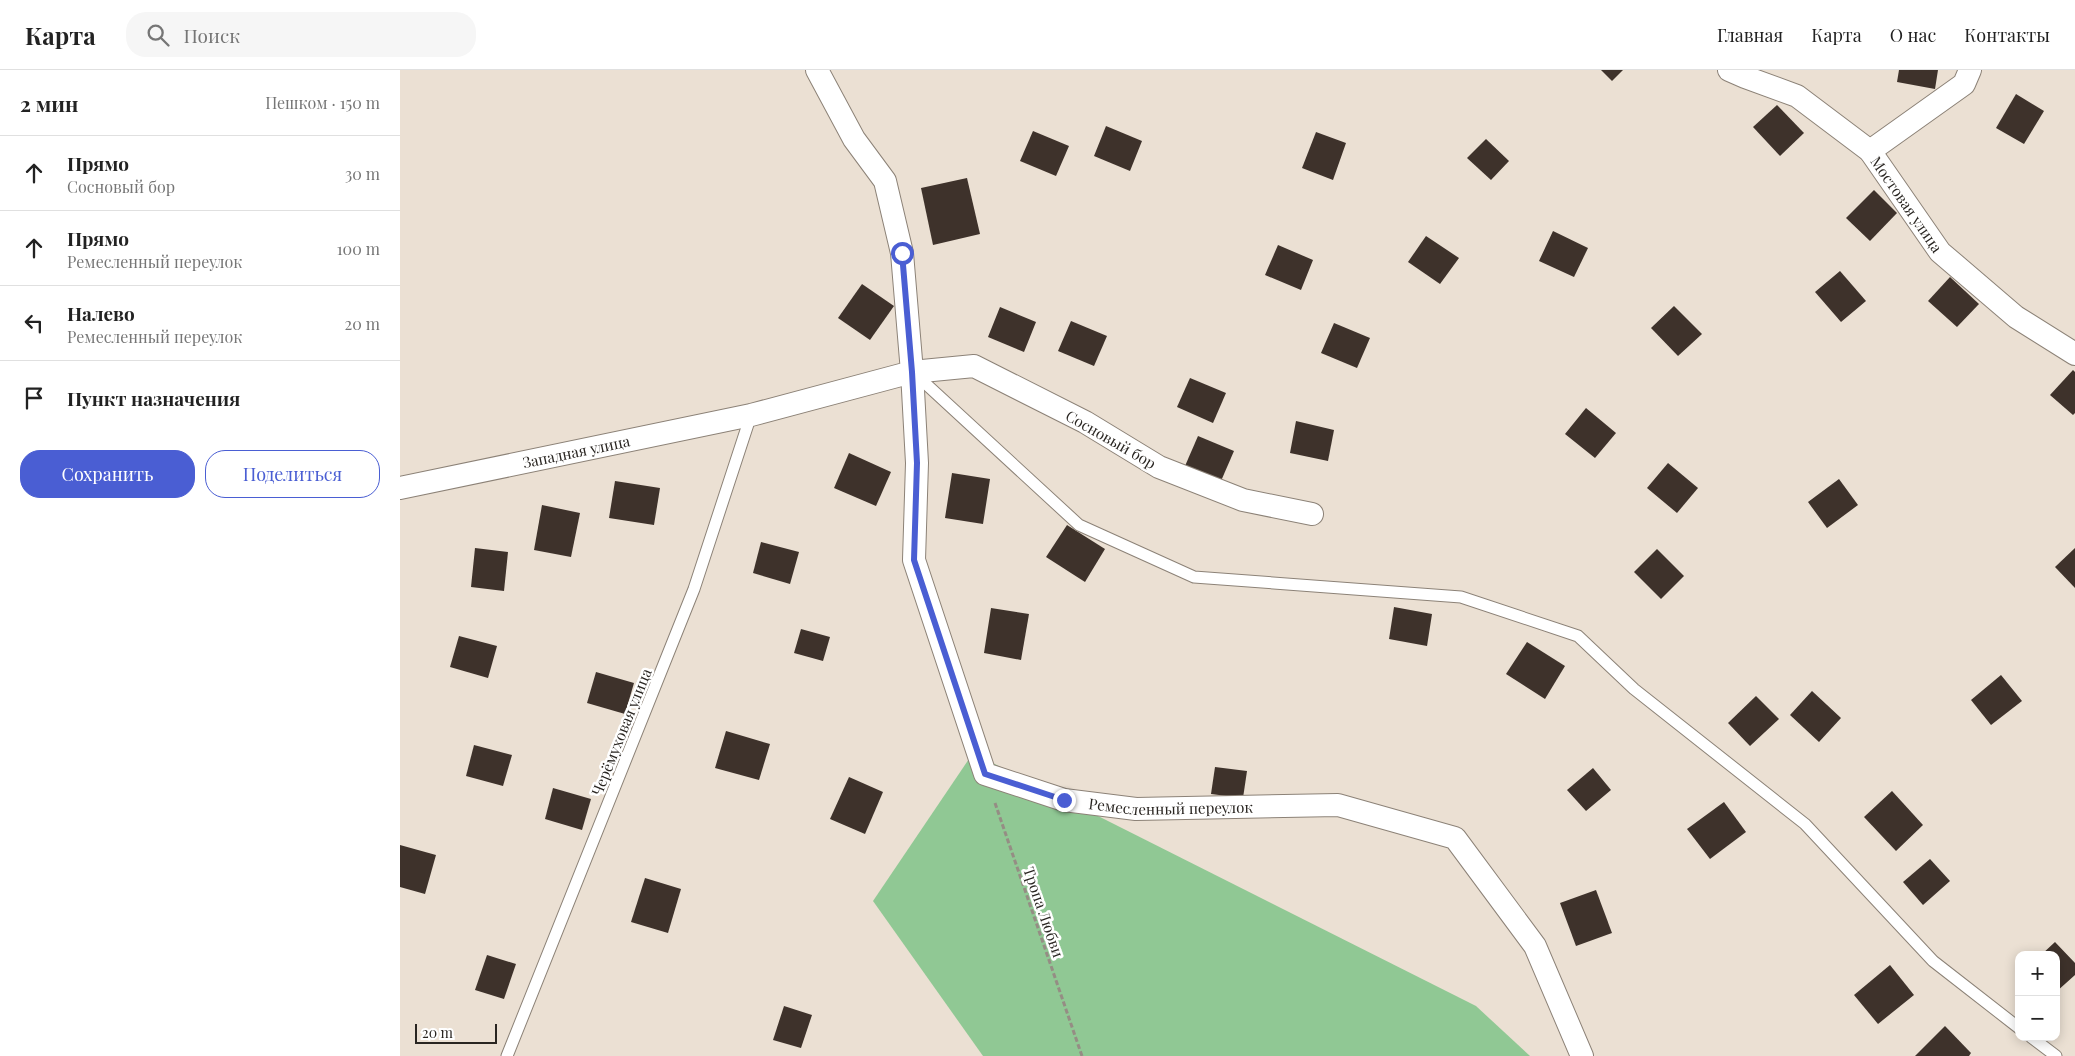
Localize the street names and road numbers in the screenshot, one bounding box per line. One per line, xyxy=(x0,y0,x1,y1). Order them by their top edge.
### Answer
street label: Мостовая улица xyxy=(1867,152,1948,257)
street label: Сосновый бор xyxy=(1062,405,1160,473)
street label: Западная улица xyxy=(521,430,632,472)
street label: Черёмуховая улица xyxy=(586,665,656,799)
street label: Ремесленный переулок xyxy=(1088,793,1254,819)
street label: Тропа Любви xyxy=(1019,864,1069,960)

